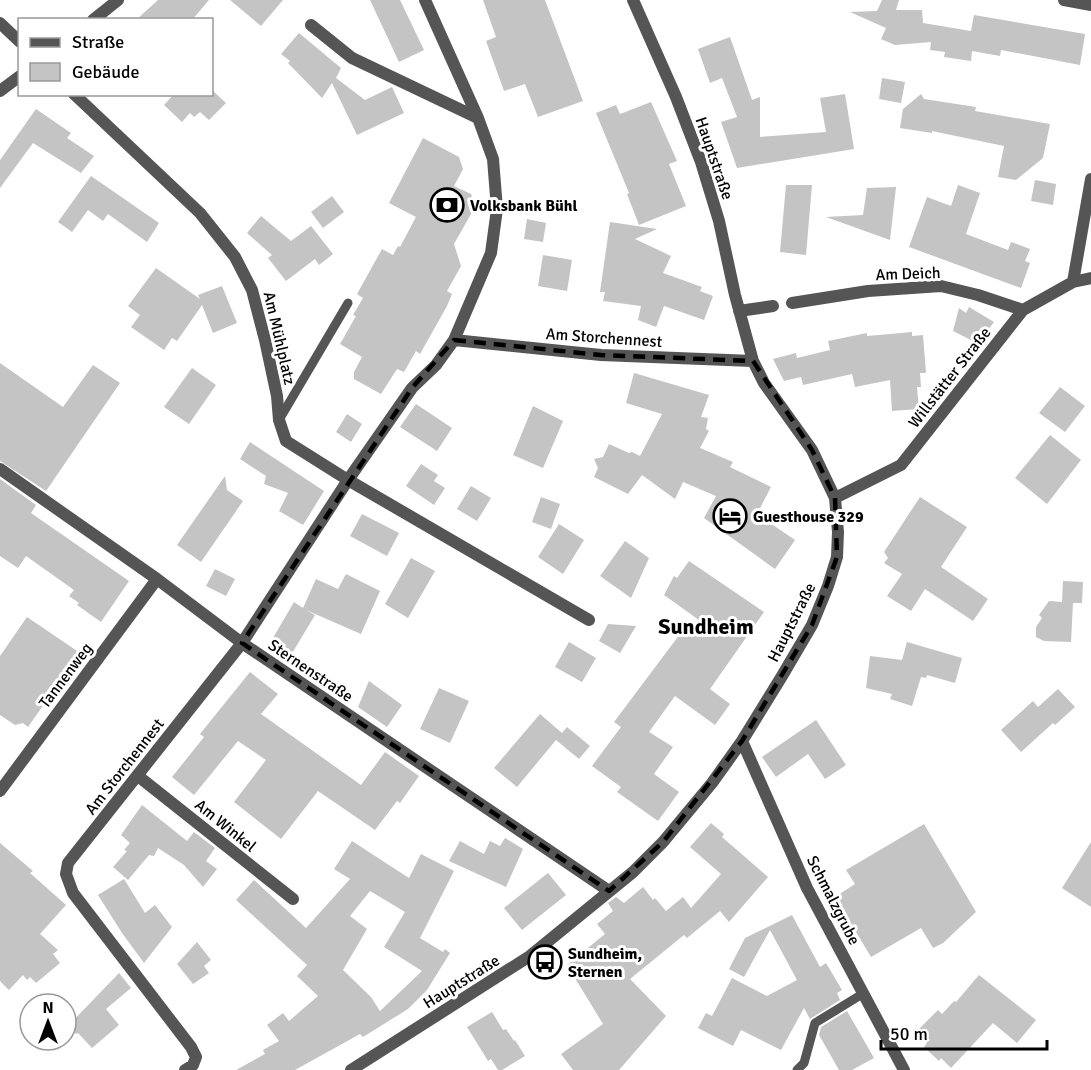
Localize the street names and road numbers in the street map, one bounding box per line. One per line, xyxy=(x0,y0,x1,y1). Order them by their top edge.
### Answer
street label: Hauptstraße xyxy=(691,114,738,202)
street label: Am Deich xyxy=(875,263,941,285)
street label: Am Mühlplatz xyxy=(259,290,299,387)
street label: Willstätter Straße xyxy=(904,323,995,432)
street label: Am Storchennest xyxy=(545,324,663,352)
street label: Hauptstraße xyxy=(763,579,820,665)
street label: Sternenstraße xyxy=(264,635,357,707)
street label: Tannenweg xyxy=(35,639,97,712)
street label: Am Storchennest xyxy=(81,714,169,819)
street label: Am Winkel xyxy=(191,795,260,857)
street label: Schmalzgrube xyxy=(802,852,864,948)
street label: Hauptstraße xyxy=(420,951,503,1013)

